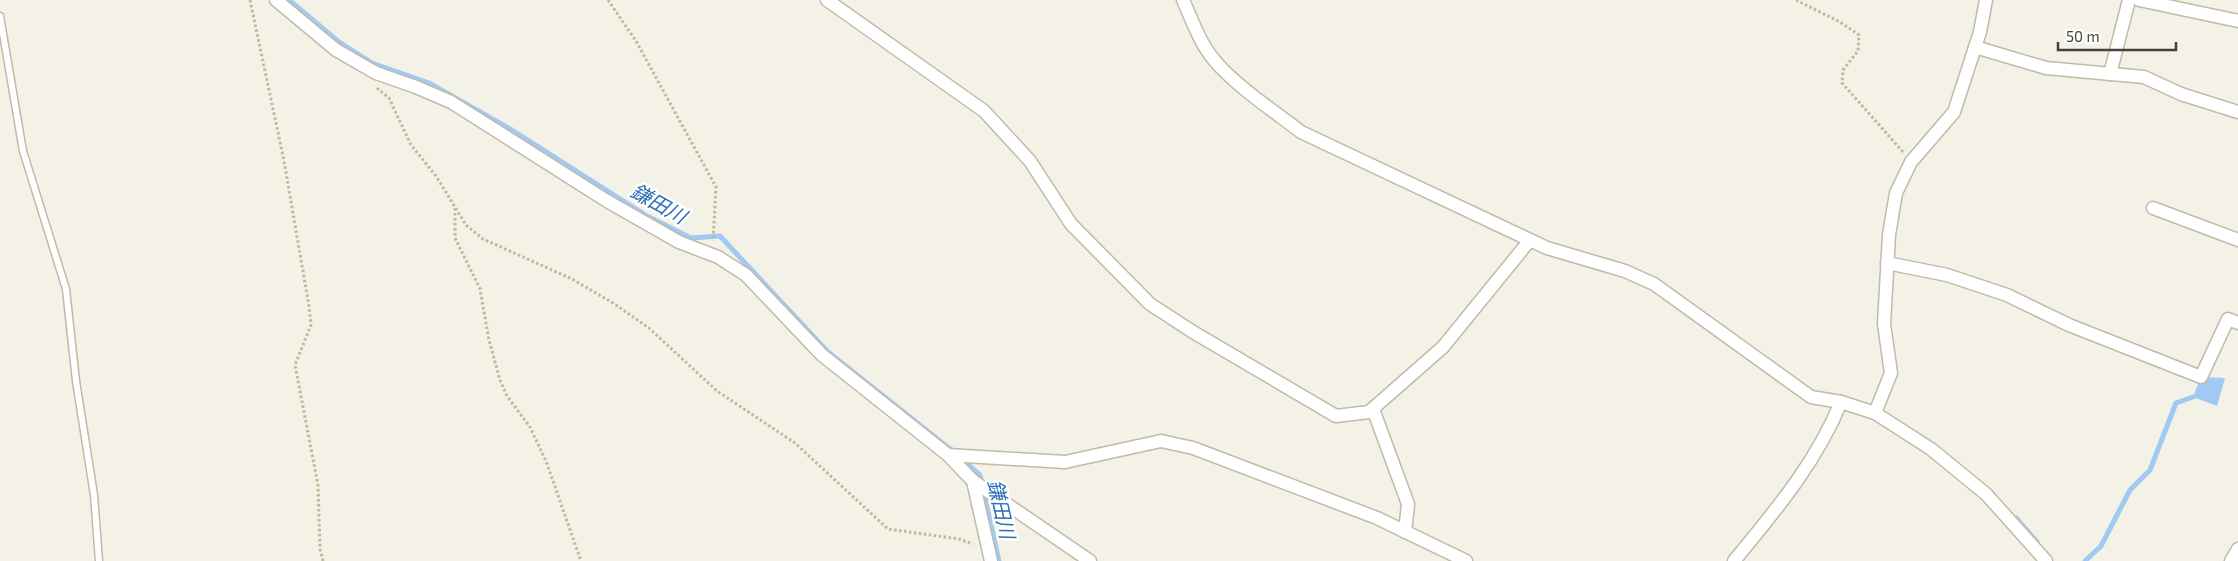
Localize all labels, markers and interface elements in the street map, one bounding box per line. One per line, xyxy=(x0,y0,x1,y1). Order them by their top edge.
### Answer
scale bar xyxy=(2058,20,2176,52)
text: 50 m xyxy=(2066,27,2100,45)
water label: 鎌田川 xyxy=(627,178,693,229)
water label: 鎌田川 xyxy=(984,477,1021,543)

